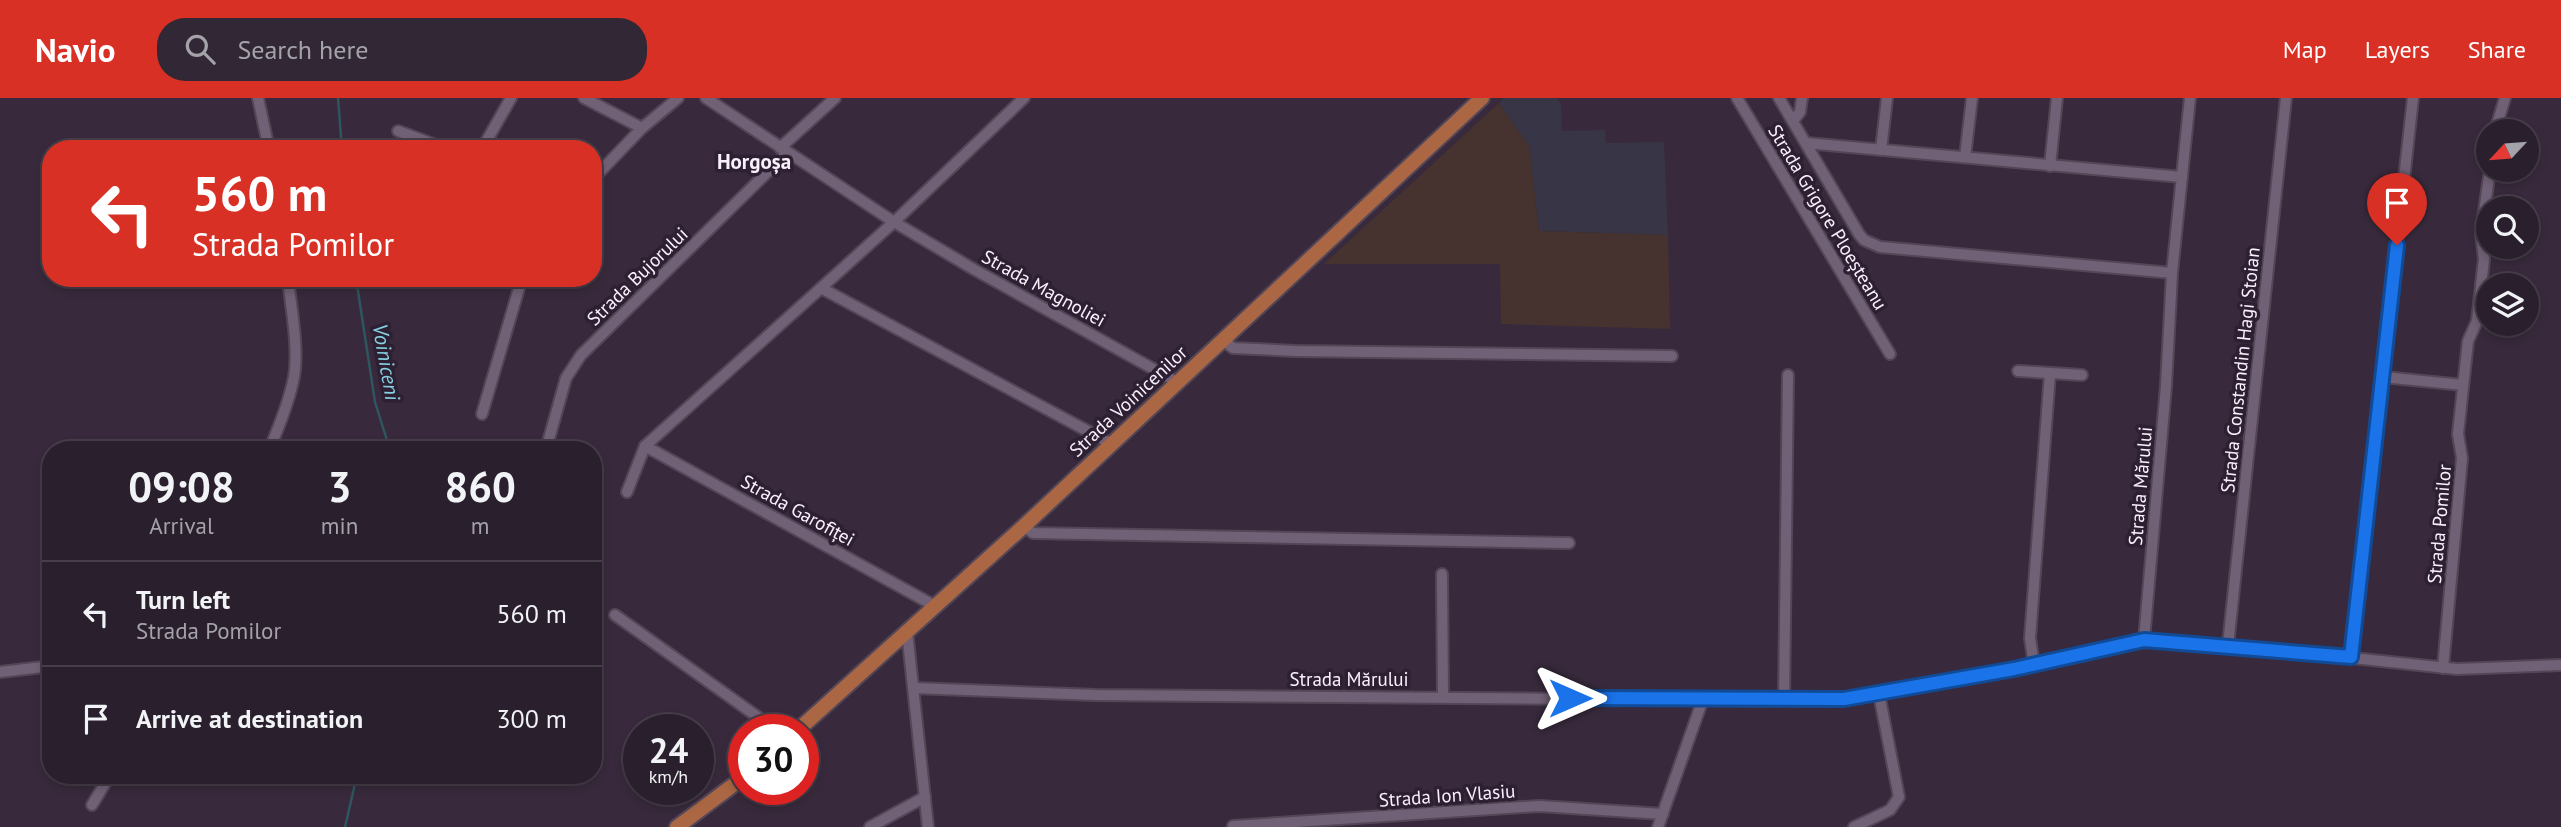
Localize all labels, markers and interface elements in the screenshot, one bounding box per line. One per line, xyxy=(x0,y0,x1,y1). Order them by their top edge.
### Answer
search box xyxy=(157,18,647,81)
text: Navio xyxy=(35,28,115,71)
icon: search xyxy=(181,30,219,68)
text: Search here xyxy=(237,33,369,66)
text: Map xyxy=(2283,34,2327,65)
text: Layers xyxy=(2365,34,2430,65)
text: Share xyxy=(2468,34,2526,65)
north arrow xyxy=(2476,119,2539,182)
map controls xyxy=(2476,119,2539,336)
street label: Strada Grigore Ploeșteanu xyxy=(1763,120,1893,314)
district label: Horgoșa xyxy=(717,148,791,175)
text: 560 m xyxy=(192,161,327,225)
icon: left xyxy=(77,168,168,259)
pin xyxy=(2367,173,2427,245)
icon: arrive xyxy=(2378,184,2416,222)
button: search xyxy=(2476,196,2539,259)
street label: Strada Bujorului xyxy=(581,222,693,330)
text: Strada Pomilor xyxy=(192,223,394,265)
street label: Strada Magnoliei xyxy=(978,244,1110,332)
street label: Strada Constandin Hagi Stoian xyxy=(2215,246,2265,494)
button: layers xyxy=(2476,273,2539,336)
water label: Voiniceni xyxy=(366,322,407,403)
street label: Strada Voinicenilor xyxy=(1064,340,1192,462)
street label: Strada Mărului xyxy=(2123,426,2157,546)
text: 09:08 xyxy=(128,459,235,514)
text: 3 xyxy=(328,459,351,514)
text: 860 xyxy=(444,459,516,514)
street label: Strada Pomilor xyxy=(2422,463,2456,585)
street label: Strada Garofiței xyxy=(737,469,859,551)
text: Arrival xyxy=(149,511,214,540)
text: min xyxy=(321,511,358,540)
text: m xyxy=(471,511,489,540)
text: Turn left xyxy=(136,583,230,616)
icon: left xyxy=(77,595,115,633)
text: 560 m xyxy=(496,597,567,630)
text: Strada Pomilor xyxy=(136,616,281,645)
position arrow xyxy=(1533,661,1607,735)
street label: Strada Mărului xyxy=(1289,667,1409,691)
icon: arrive xyxy=(77,700,115,738)
text: Arrive at destination xyxy=(136,702,363,735)
text: 300 m xyxy=(496,702,567,735)
speed limit sign: 30 xyxy=(728,714,819,805)
text: 24 xyxy=(649,727,688,773)
text: km/h xyxy=(649,765,688,788)
street label: Strada Ion Vlasiu xyxy=(1378,778,1516,812)

